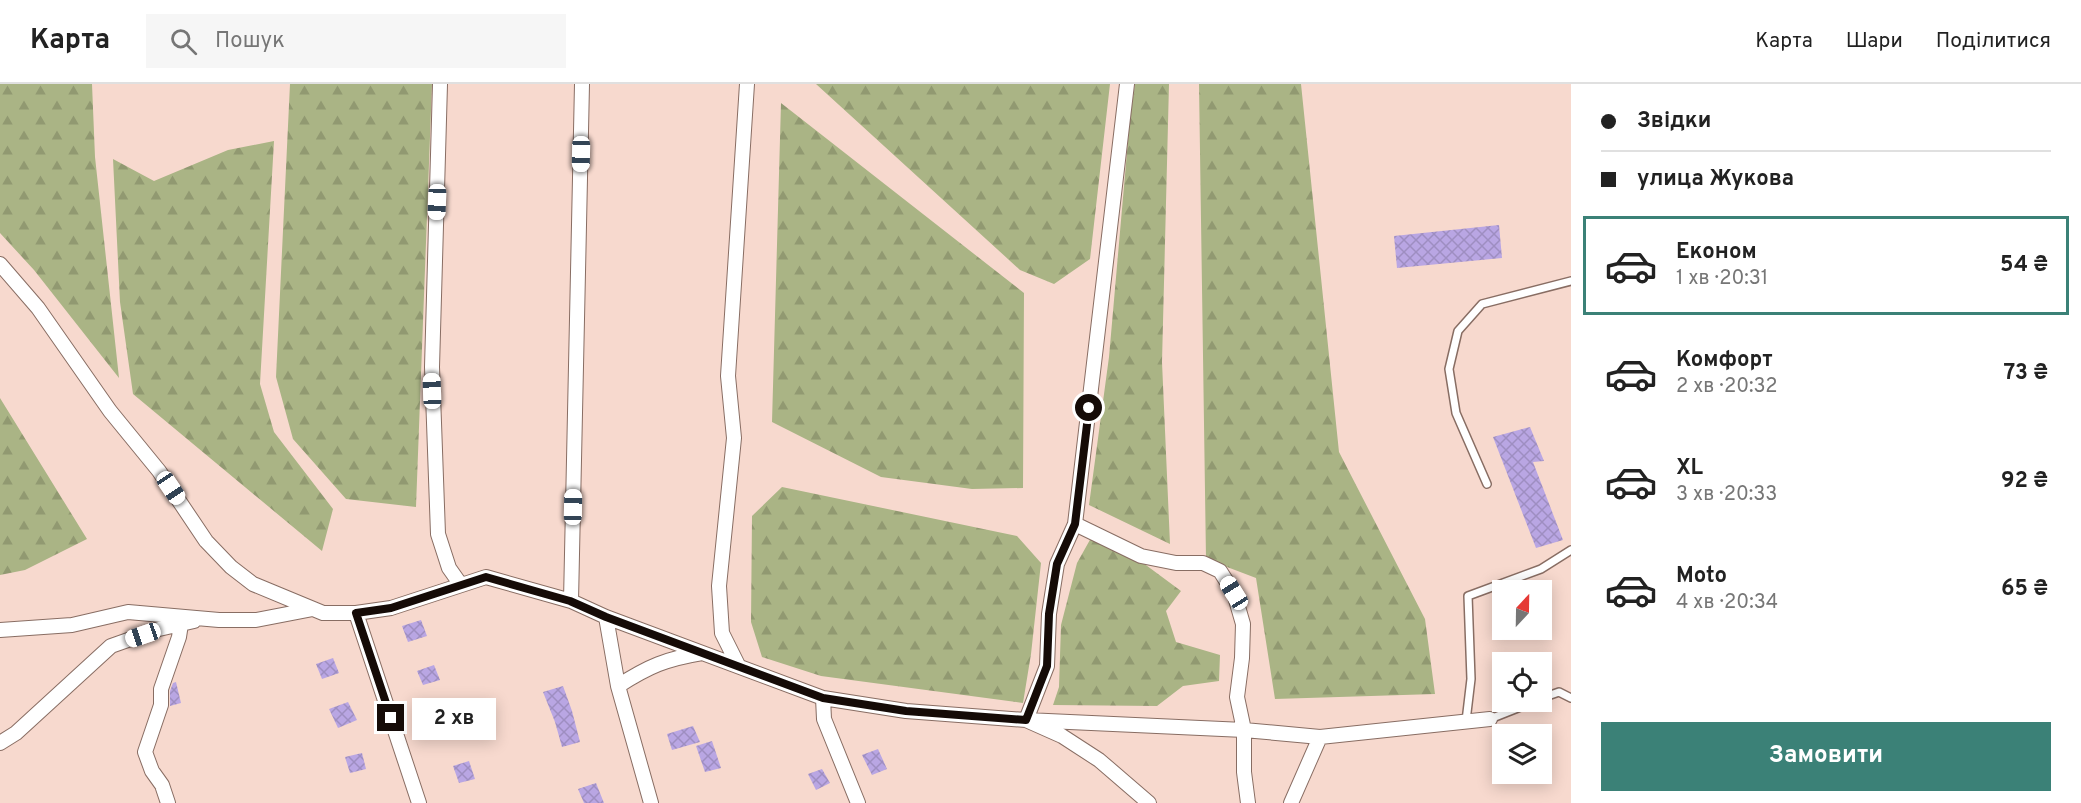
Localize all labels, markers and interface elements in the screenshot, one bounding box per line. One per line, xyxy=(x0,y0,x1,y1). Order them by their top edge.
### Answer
search box xyxy=(146,14,566,68)
text: Карта xyxy=(30,23,110,59)
icon: search xyxy=(167,25,200,58)
text: Пошук xyxy=(215,28,285,55)
text: Карта xyxy=(1755,28,1813,55)
text: Шари xyxy=(1846,28,1903,55)
text: Поділитися xyxy=(1936,28,2051,55)
text: Звідки xyxy=(1637,108,1711,135)
car xyxy=(572,136,590,172)
text: улица Жукова xyxy=(1637,166,1794,193)
car xyxy=(427,184,447,220)
icon: car xyxy=(1604,239,1658,293)
text: Економ xyxy=(1676,239,1757,266)
text: 54 ₴ xyxy=(2000,252,2048,279)
text: 1 хв · 20:31 xyxy=(1676,266,1768,292)
icon: car xyxy=(1604,347,1658,401)
text: Комфорт xyxy=(1676,347,1773,374)
text: 73 ₴ xyxy=(2003,360,2048,387)
car xyxy=(422,373,442,409)
text: 2 хв · 20:32 xyxy=(1676,374,1777,400)
route start xyxy=(1075,394,1102,421)
icon: car xyxy=(1604,455,1658,509)
text: XL xyxy=(1676,455,1703,482)
car xyxy=(153,468,189,508)
text: 92 ₴ xyxy=(2001,468,2048,495)
text: 3 хв · 20:33 xyxy=(1676,482,1777,508)
car xyxy=(564,489,582,525)
icon: car xyxy=(1604,563,1658,617)
text: Moto xyxy=(1676,563,1727,590)
car xyxy=(1217,573,1251,613)
text: 65 ₴ xyxy=(2001,576,2048,603)
north arrow xyxy=(1492,580,1552,640)
map controls xyxy=(1492,580,1552,784)
text: 4 хв · 20:34 xyxy=(1676,590,1778,616)
car xyxy=(123,621,163,649)
button: locate xyxy=(1492,652,1552,712)
callout: 2 хв xyxy=(412,697,496,739)
route end xyxy=(377,704,404,731)
text: 2 хв xyxy=(434,706,474,732)
button: Замовити xyxy=(1601,722,2051,791)
button: layers xyxy=(1492,724,1552,784)

